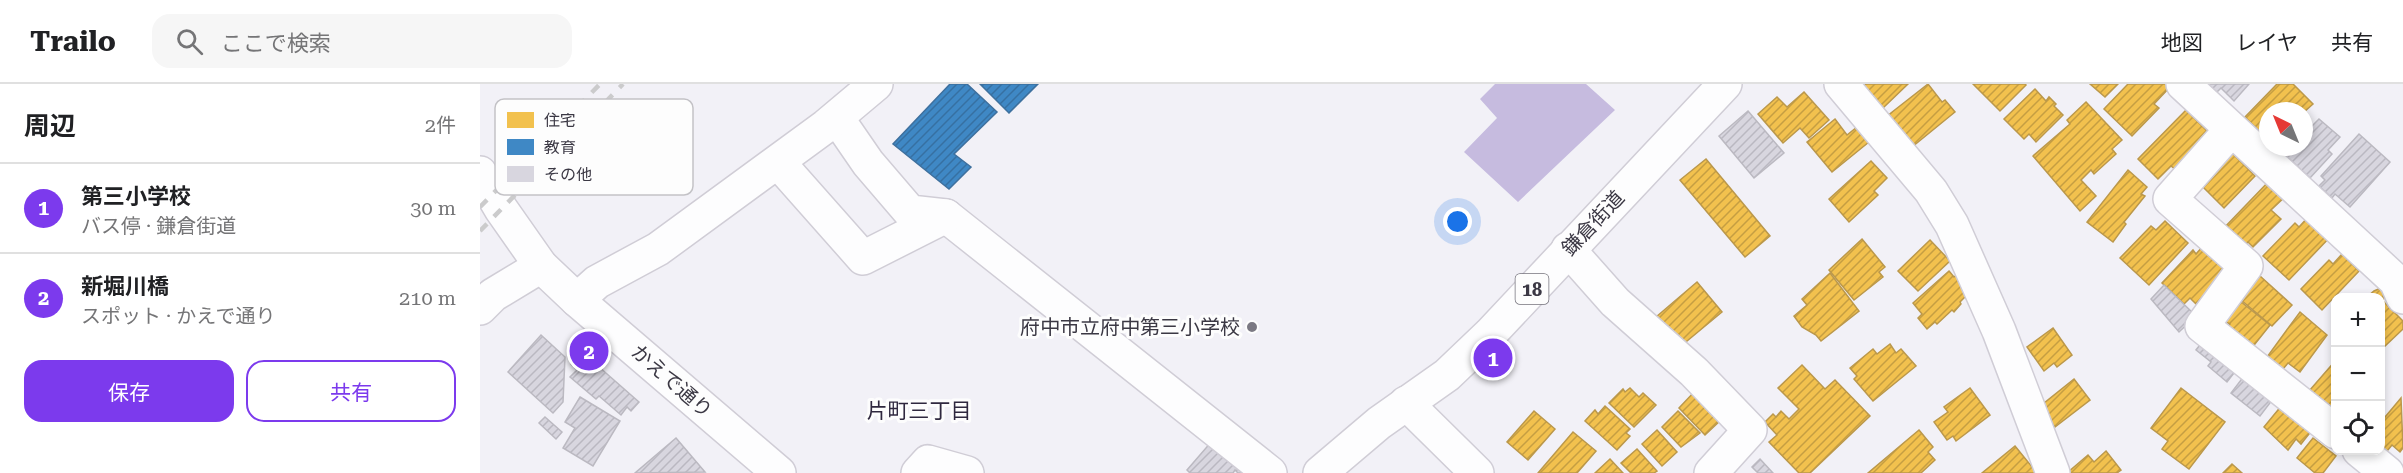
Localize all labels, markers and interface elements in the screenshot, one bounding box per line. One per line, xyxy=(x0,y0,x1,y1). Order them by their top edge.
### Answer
search box xyxy=(152,14,572,68)
text: Trailo xyxy=(30,25,116,58)
icon: search xyxy=(173,25,206,58)
text: ここで検索 xyxy=(221,31,331,56)
text: 地図 xyxy=(2161,31,2203,55)
text: レイヤ xyxy=(2236,31,2298,55)
text: 共有 xyxy=(2331,31,2373,55)
legend xyxy=(495,99,693,195)
north arrow xyxy=(2259,102,2313,156)
text: 周辺 xyxy=(24,111,76,141)
text: 住宅 xyxy=(544,111,576,130)
text: 2件 xyxy=(425,113,456,137)
text: 教育 xyxy=(544,138,576,157)
text: その他 xyxy=(544,165,592,184)
text: 第三小学校 xyxy=(81,184,191,209)
street label: 鎌倉街道 xyxy=(1557,186,1629,260)
text: 1 xyxy=(38,196,49,220)
text: 30 m xyxy=(410,196,456,220)
your location xyxy=(1443,207,1472,236)
text: バス停 · 鎌倉街道 xyxy=(81,214,236,238)
text: 新堀川橋 xyxy=(81,274,169,299)
road number: 18 xyxy=(1516,274,1548,304)
text: 2 xyxy=(38,286,49,310)
text: 210 m xyxy=(399,286,456,310)
map controls xyxy=(2331,293,2385,455)
button: + xyxy=(2331,293,2385,347)
text: スポット · かえで通り xyxy=(81,304,276,328)
place label: 府中市立府中第三小学校 xyxy=(1020,315,1240,339)
marker: 府中市立府中第三小学校 xyxy=(1245,320,1259,334)
pin: 2 xyxy=(570,328,608,374)
pin: 1 xyxy=(1474,336,1512,380)
street label: かえで通り xyxy=(627,339,717,423)
button: − xyxy=(2331,347,2385,401)
button: 保存 xyxy=(24,360,234,422)
button: 共有 xyxy=(246,360,456,422)
district label: 片町三丁目 xyxy=(867,399,972,423)
button: locate xyxy=(2331,401,2385,455)

